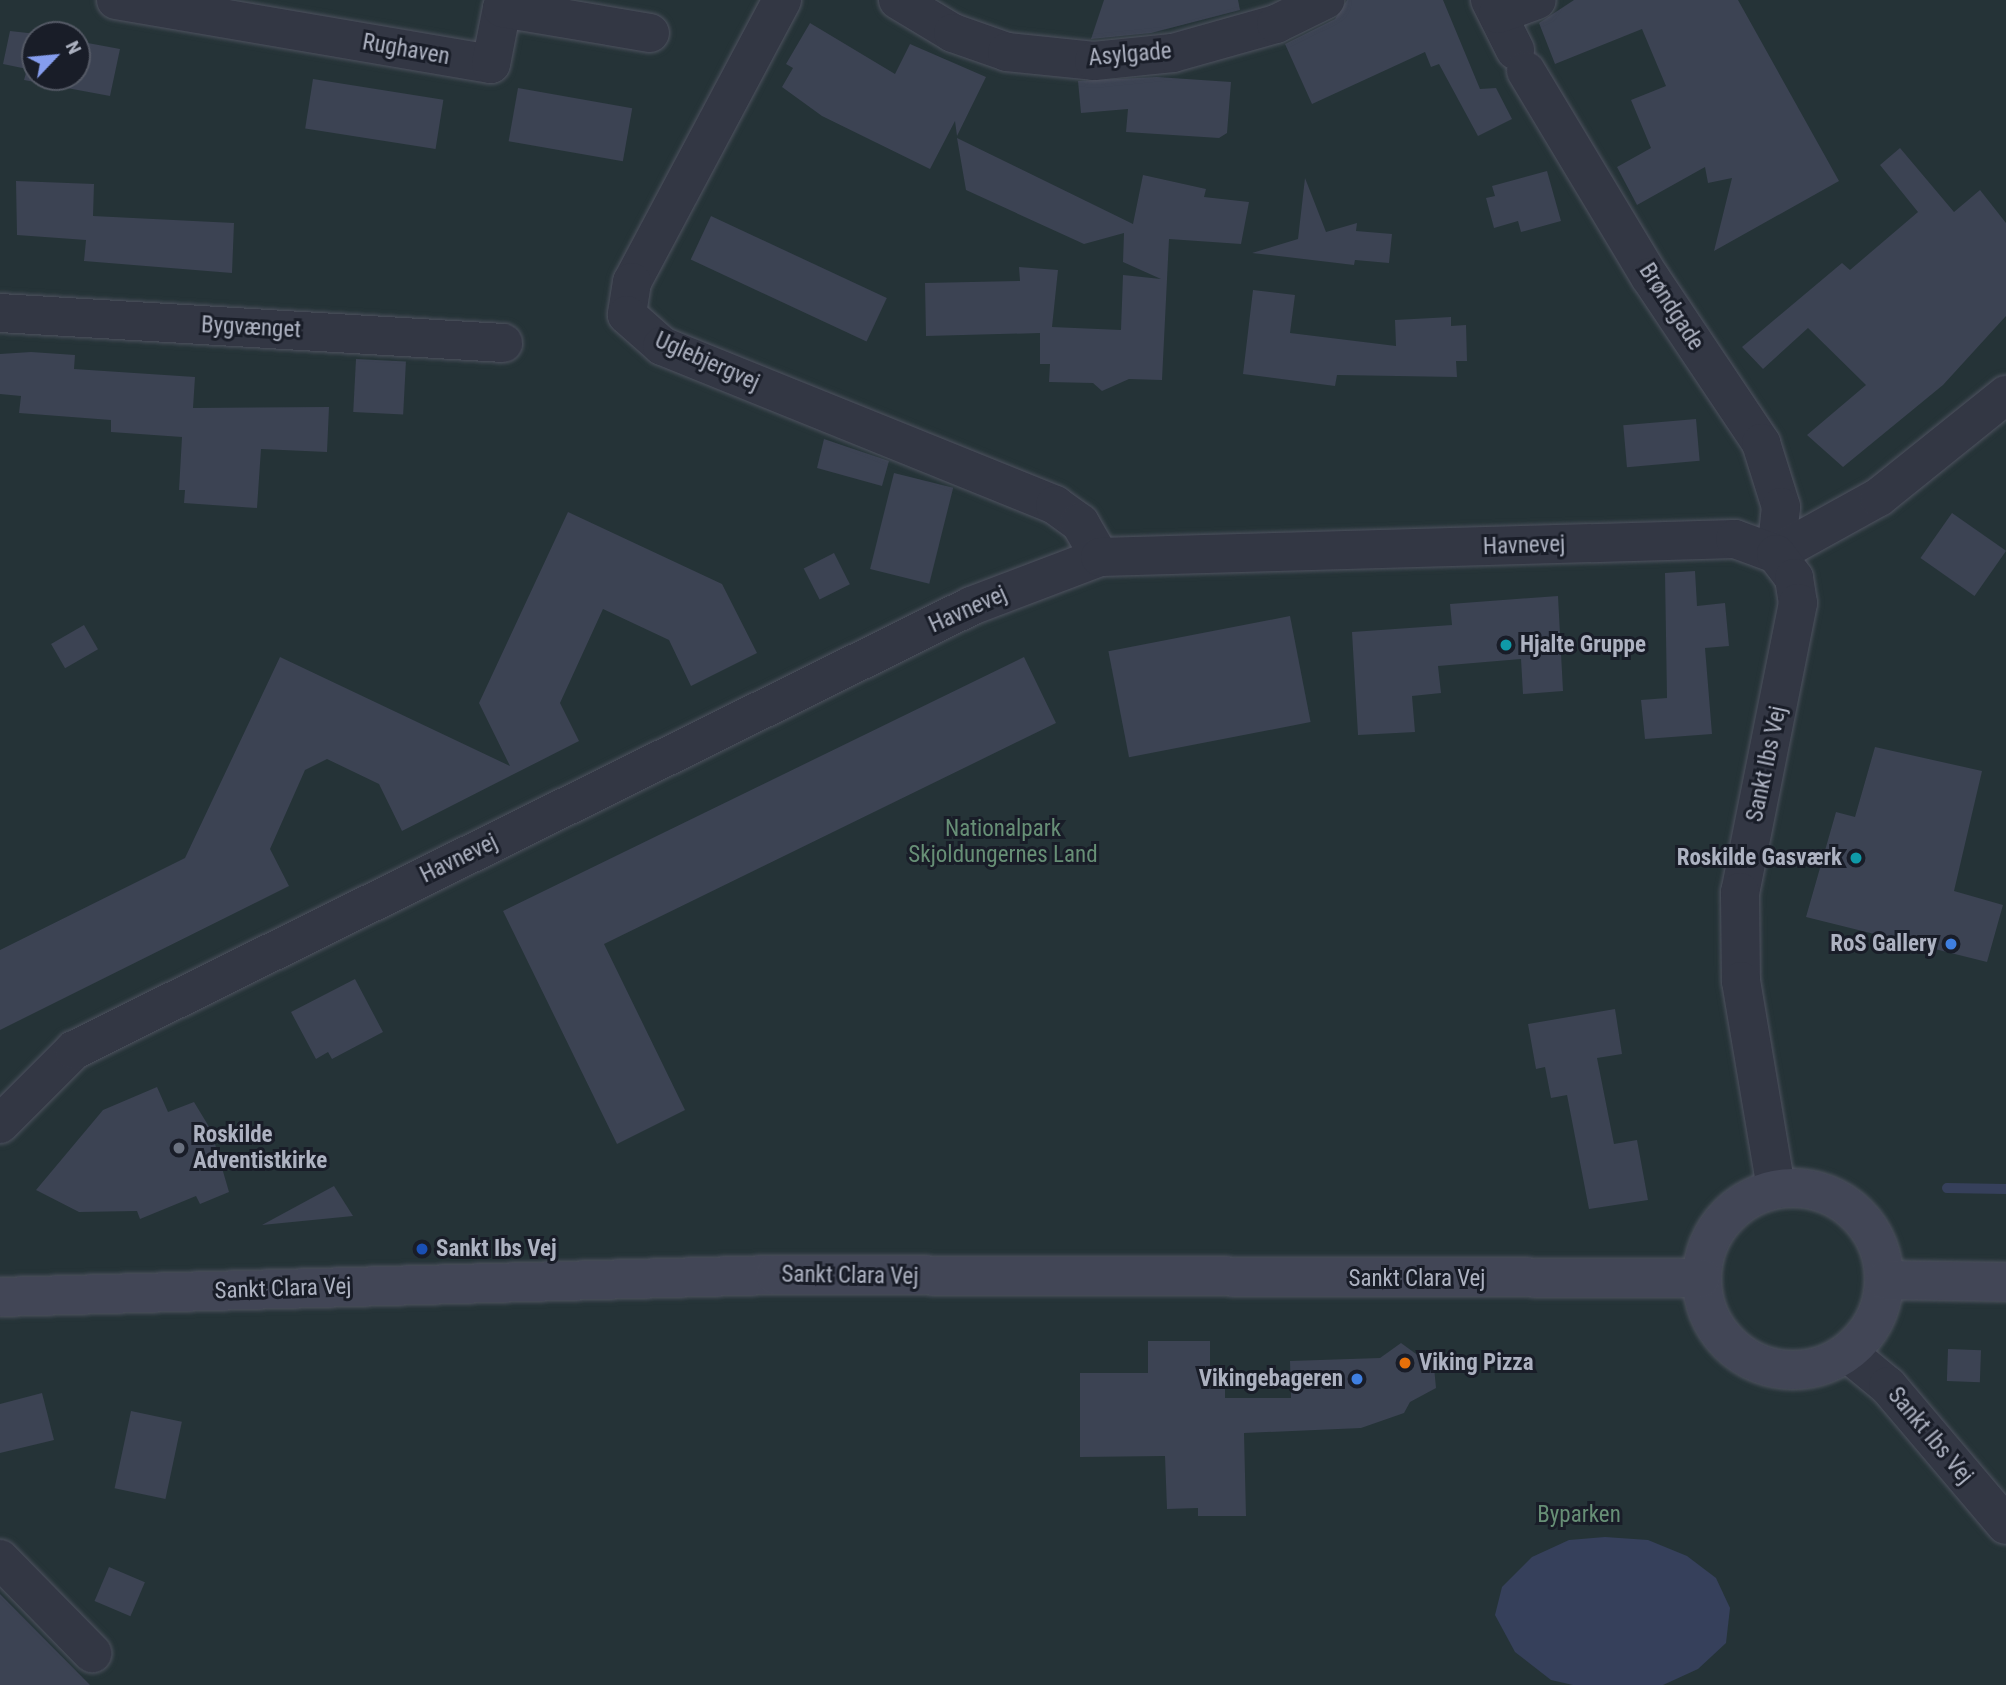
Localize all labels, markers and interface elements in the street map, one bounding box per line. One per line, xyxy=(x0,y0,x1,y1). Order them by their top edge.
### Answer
north arrow xyxy=(21,21,91,91)
street label: Rughaven xyxy=(360,29,452,71)
text: N xyxy=(61,37,86,58)
street label: Asylgade xyxy=(1087,38,1173,72)
street label: Brøndgade xyxy=(1633,258,1709,356)
street label: Bygvænget xyxy=(200,312,302,344)
street label: Uglebjergvej xyxy=(651,327,763,397)
street label: Havnevej xyxy=(1482,531,1566,561)
street label: Havnevej xyxy=(925,581,1011,639)
place label: Hjalte Gruppe xyxy=(1520,631,1646,659)
marker: Hjalte Gruppe xyxy=(1498,637,1514,653)
street label: Sankt Ibs Vej xyxy=(1741,704,1793,824)
park label: Nationalpark Skjoldungernes Land xyxy=(908,815,1098,869)
street label: Havnevej xyxy=(416,829,502,889)
place label: Roskilde Gasværk xyxy=(1677,844,1842,872)
marker: Roskilde Gasværk xyxy=(1848,850,1864,866)
place label: RoS Gallery xyxy=(1830,930,1937,958)
marker: RoS Gallery xyxy=(1943,936,1959,952)
place label: Roskilde Adventistkirke xyxy=(193,1121,327,1175)
marker: Roskilde Adventistkirke xyxy=(171,1140,187,1156)
place label: Sankt Ibs Vej xyxy=(436,1235,557,1263)
marker: Sankt Ibs Vej xyxy=(414,1241,430,1257)
street label: Sankt Clara Vej xyxy=(781,1261,919,1291)
street label: Sankt Clara Vej xyxy=(1348,1265,1486,1293)
street label: Sankt Clara Vej xyxy=(214,1273,352,1305)
place label: Viking Pizza xyxy=(1419,1349,1534,1377)
marker: Viking Pizza xyxy=(1397,1355,1413,1371)
place label: Vikingebageren xyxy=(1199,1365,1343,1393)
marker: Vikingebageren xyxy=(1349,1371,1365,1387)
street label: Sankt Ibs Vej xyxy=(1882,1382,1978,1490)
park label: Byparken xyxy=(1537,1501,1621,1529)

